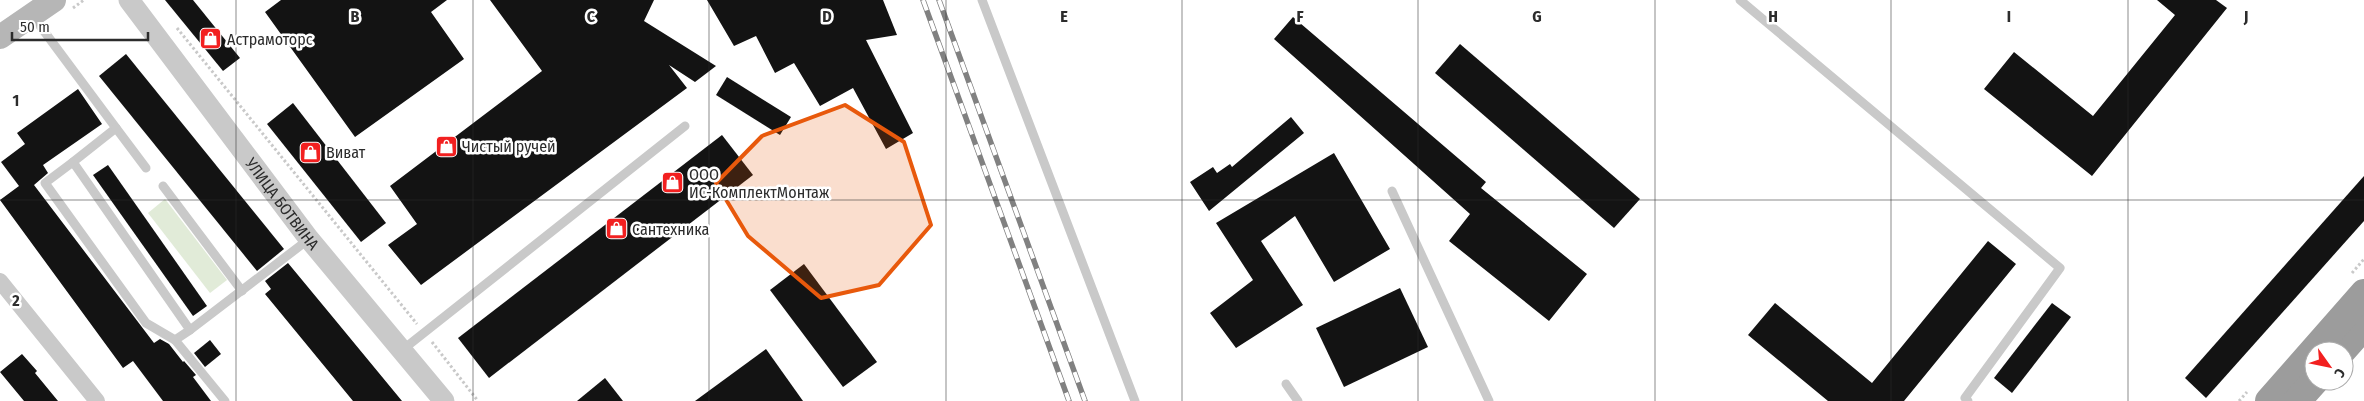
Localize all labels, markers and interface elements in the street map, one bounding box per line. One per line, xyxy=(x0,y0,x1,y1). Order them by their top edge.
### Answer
text: B xyxy=(351,7,360,26)
text: C xyxy=(587,7,596,26)
text: D xyxy=(822,7,832,26)
text: E xyxy=(1060,7,1068,26)
text: F xyxy=(1296,7,1304,26)
text: G xyxy=(1532,7,1542,26)
text: H xyxy=(1768,7,1778,26)
text: I xyxy=(2007,7,2011,26)
text: J xyxy=(2243,7,2248,26)
scale bar xyxy=(12,10,149,42)
text: 50 m xyxy=(20,18,50,36)
shop icon: Астрамоторс xyxy=(199,27,223,51)
place label: Астрамоторс xyxy=(227,30,313,49)
text: 1 xyxy=(13,91,19,110)
shop icon: Чистый ручей xyxy=(434,134,458,158)
place label: Чистый ручей xyxy=(462,137,556,156)
shop icon: Виват xyxy=(298,140,322,164)
place label: Виват xyxy=(326,143,366,162)
street label: УЛИЦА БОТВИНА xyxy=(241,153,324,254)
place label: ООО ИС-КомплектМонтаж xyxy=(689,165,830,202)
shop icon: ООО ИС-КомплектМонтаж xyxy=(661,171,685,195)
shop icon: Сантехника xyxy=(604,217,628,241)
place label: Сантехника xyxy=(632,220,710,239)
text: 2 xyxy=(11,291,20,310)
north arrow xyxy=(2304,341,2354,391)
text: С xyxy=(2330,365,2349,381)

